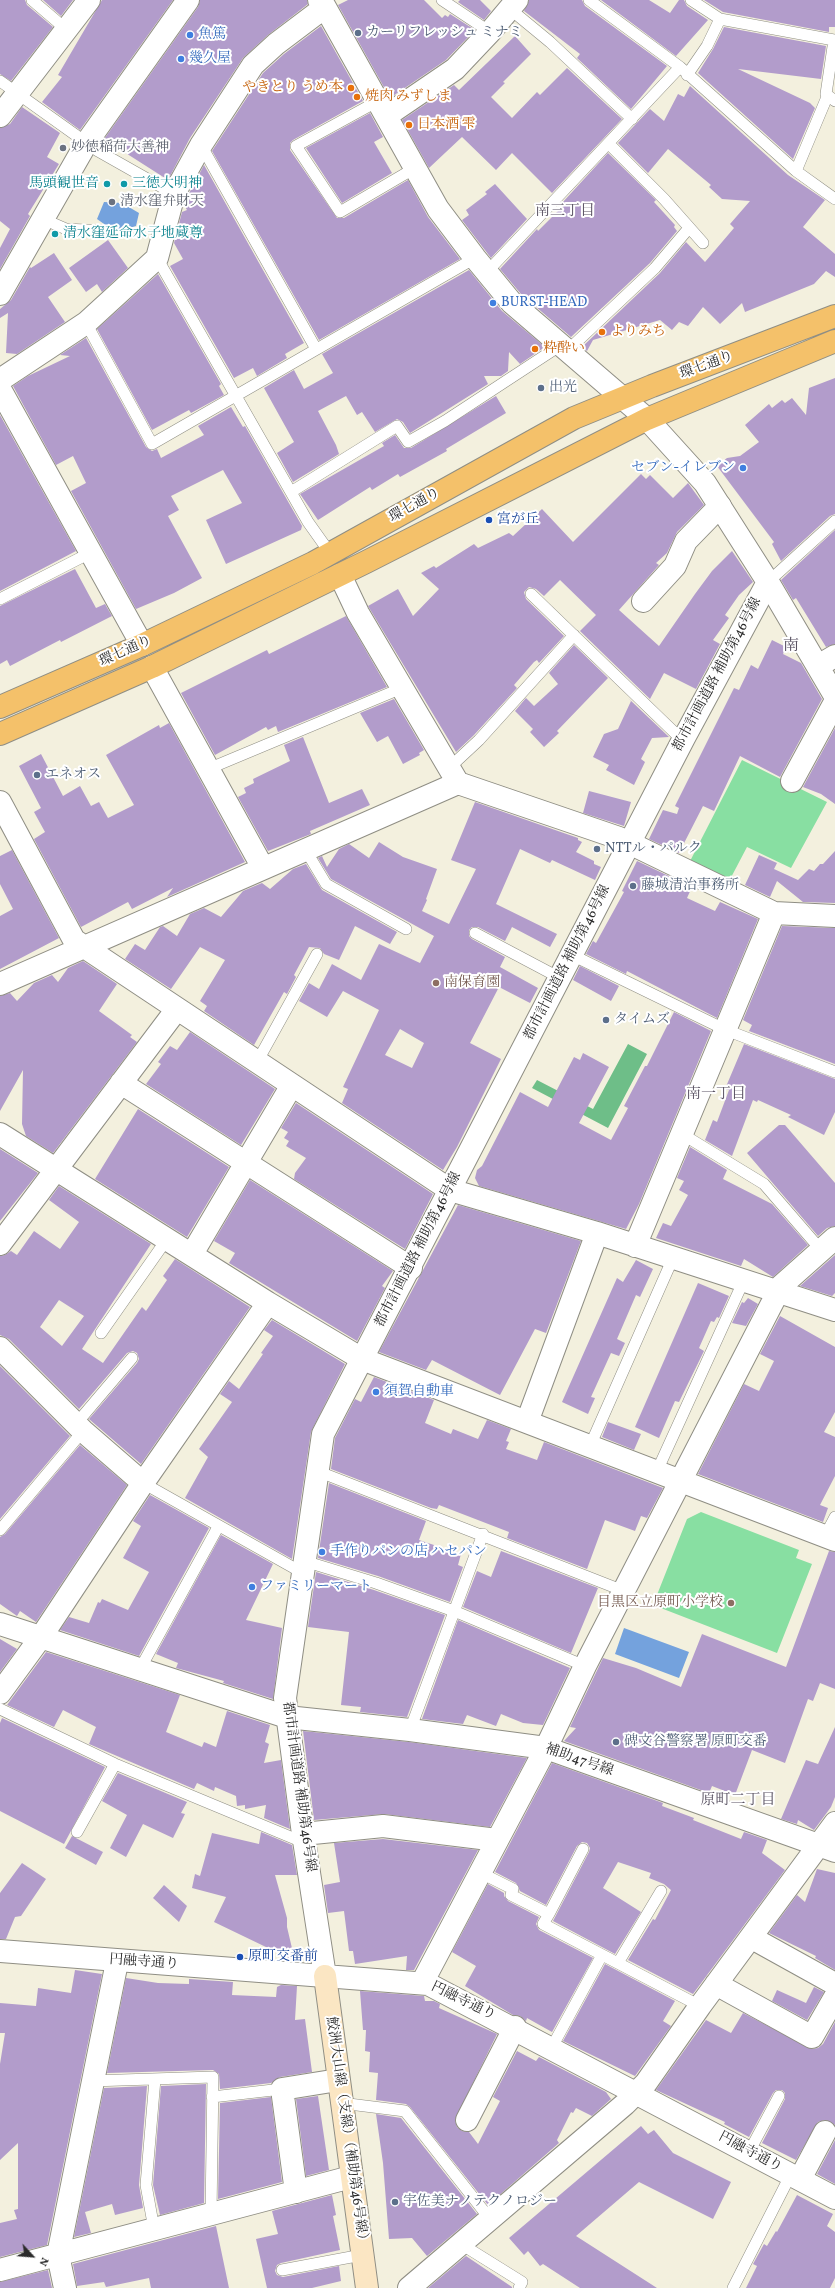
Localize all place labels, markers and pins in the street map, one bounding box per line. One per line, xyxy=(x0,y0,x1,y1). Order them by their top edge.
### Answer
place label: カーリフレッシュ ミナミ xyxy=(366,25,523,41)
place label: 魚篤 xyxy=(198,27,226,43)
marker: カーリフレッシュ ミナミ xyxy=(353,28,363,38)
marker: 魚篤 xyxy=(185,30,195,40)
place label: 幾久屋 xyxy=(189,51,231,67)
marker: 幾久屋 xyxy=(176,54,186,64)
place label: やきとり うめ本 xyxy=(242,80,343,96)
marker: やきとり うめ本 xyxy=(346,83,356,93)
place label: 焼肉 みずしま xyxy=(365,89,452,105)
marker: 焼肉 みずしま xyxy=(352,92,362,102)
place label: 日本酒 雫 xyxy=(417,117,476,133)
marker: 日本酒 雫 xyxy=(404,120,414,130)
place label: 妙徳稲荷大善神 xyxy=(71,140,169,156)
marker: 妙徳稲荷大善神 xyxy=(58,143,68,153)
place label: 馬頭観世音 xyxy=(29,176,99,192)
place label: 三徳大明神 xyxy=(132,176,202,192)
marker: 馬頭観世音 xyxy=(102,179,112,189)
marker: 三徳大明神 xyxy=(119,179,129,189)
place label: 清水窪弁財天 xyxy=(120,194,204,210)
marker: 清水窪弁財天 xyxy=(107,197,117,207)
place label: 清水窪延命水子地蔵尊 xyxy=(63,226,203,242)
marker: 清水窪延命水子地蔵尊 xyxy=(50,229,60,239)
place label: BURST-HEAD xyxy=(501,295,587,311)
marker: BURST-HEAD xyxy=(488,298,498,308)
place label: よりみち xyxy=(610,324,666,340)
marker: よりみち xyxy=(597,327,607,337)
place label: 粋酔い xyxy=(543,341,585,357)
marker: 粋酔い xyxy=(530,344,540,354)
place label: 出光 xyxy=(549,380,577,396)
marker: 出光 xyxy=(536,383,546,393)
place label: セブン-イレブン xyxy=(631,460,735,476)
marker: セブン-イレブン xyxy=(738,463,748,473)
place label: 宮が丘 xyxy=(497,512,539,528)
marker: 宮が丘 xyxy=(484,515,494,525)
place label: エネオス xyxy=(45,767,101,783)
marker: エネオス xyxy=(32,770,42,780)
place label: NTTル・パルク xyxy=(605,841,702,857)
marker: NTTル・パルク xyxy=(592,844,602,854)
place label: 藤城清治事務所 xyxy=(641,878,739,894)
marker: 藤城清治事務所 xyxy=(628,881,638,891)
place label: 南保育園 xyxy=(444,975,500,991)
marker: 南保育園 xyxy=(431,978,441,988)
place label: タイムズ xyxy=(614,1012,670,1028)
marker: タイムズ xyxy=(601,1015,611,1025)
place label: 須賀自動車 xyxy=(384,1384,454,1400)
marker: 須賀自動車 xyxy=(371,1387,381,1397)
place label: 手作りパンの店 ハセパン xyxy=(330,1544,487,1560)
marker: 手作りパンの店 ハセパン xyxy=(317,1547,327,1557)
place label: ファミリーマート xyxy=(260,1579,372,1595)
marker: ファミリーマート xyxy=(247,1582,257,1592)
place label: 目黒区立原町小学校 xyxy=(597,1595,723,1611)
marker: 目黒区立原町小学校 xyxy=(726,1598,736,1608)
place label: 碑文谷警察署 原町交番 xyxy=(624,1734,767,1750)
marker: 碑文谷警察署 原町交番 xyxy=(611,1737,621,1747)
place label: 原町交番前 xyxy=(248,1949,318,1965)
marker: 原町交番前 xyxy=(235,1952,245,1962)
place label: 宇佐美ナノテクノロジー xyxy=(403,2194,557,2210)
marker: 宇佐美ナノテクノロジー xyxy=(390,2197,400,2207)

